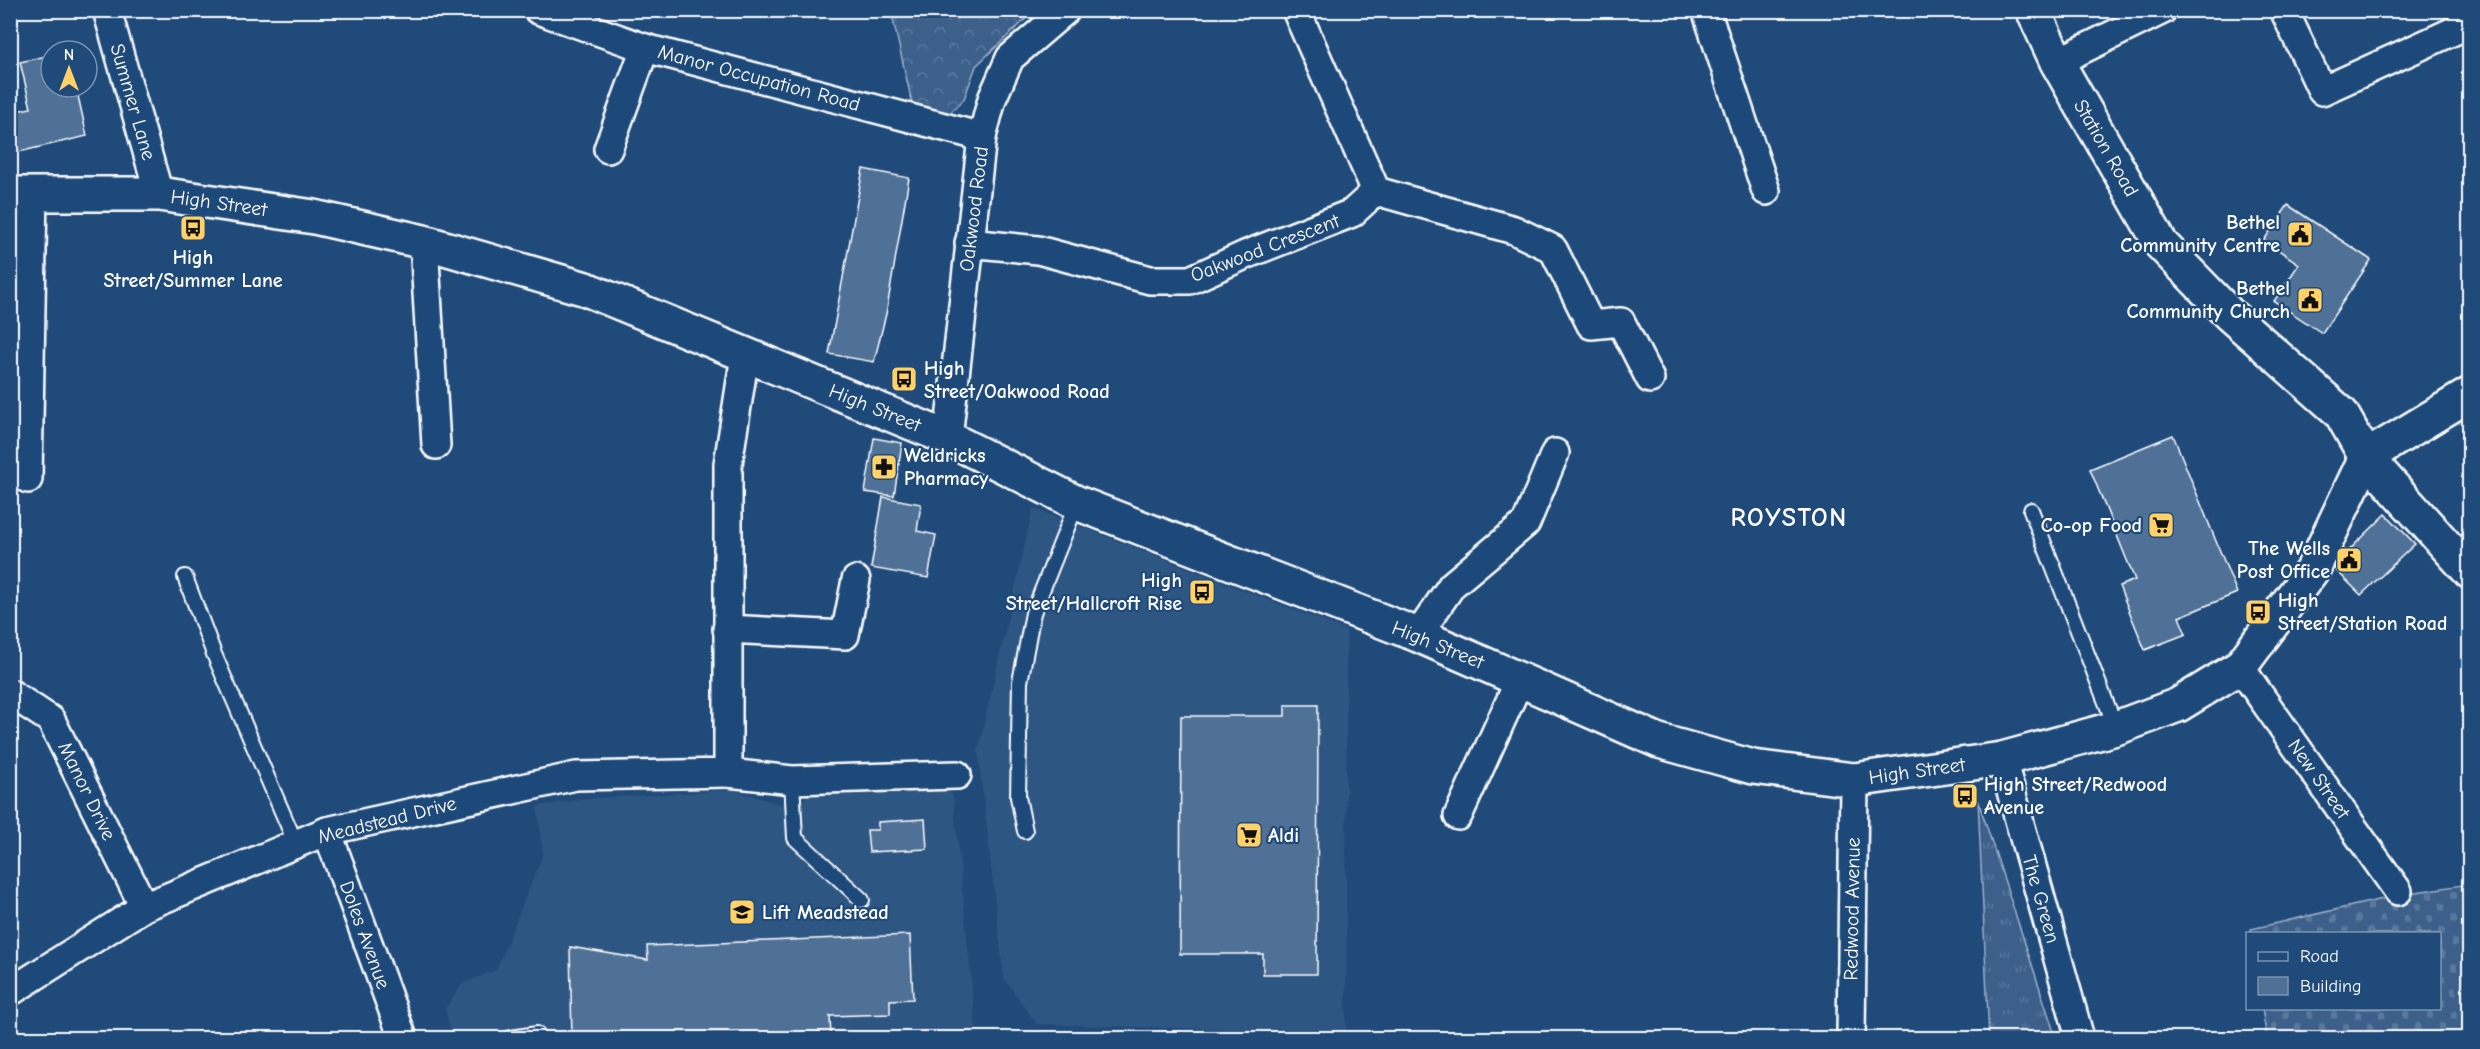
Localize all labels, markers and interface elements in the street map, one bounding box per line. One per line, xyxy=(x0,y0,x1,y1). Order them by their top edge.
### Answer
north arrow xyxy=(39,39,99,99)
street label: Manor Occupation Road xyxy=(655,40,863,116)
street label: Summer Lane xyxy=(105,41,161,163)
text: N xyxy=(64,46,74,64)
street label: Station Road xyxy=(2069,95,2143,201)
street label: Oakwood Road xyxy=(955,145,993,273)
street label: High Street xyxy=(169,185,270,221)
street label: Oakwood Crescent xyxy=(1187,209,1344,287)
place label: Bethel Community Centre xyxy=(2120,211,2280,257)
bus stop icon: High Street/Summer Lane xyxy=(178,213,208,243)
public building icon: Bethel Community Centre xyxy=(2285,219,2315,249)
place label: High Street/Summer Lane xyxy=(103,246,283,292)
place label: Bethel Community Church xyxy=(2127,277,2290,323)
public building icon: Bethel Community Church xyxy=(2295,285,2325,315)
place label: High Street/Oakwood Road xyxy=(924,357,1110,403)
bus stop icon: High Street/Oakwood Road xyxy=(889,364,919,394)
street label: High Street xyxy=(826,379,925,437)
place label: Weldricks Pharmacy xyxy=(904,444,989,490)
pharmacy icon: Weldricks Pharmacy xyxy=(869,452,899,482)
district label: ROYSTON xyxy=(1730,503,1848,533)
supermarket icon: Co-op Food xyxy=(2146,510,2176,540)
place label: Co-op Food xyxy=(2041,514,2142,537)
place label: The Wells Post Office xyxy=(2237,537,2330,583)
public building icon: The Wells Post Office xyxy=(2334,545,2364,575)
place label: High Street/Hallcroft Rise xyxy=(1006,569,1182,615)
bus stop icon: High Street/Hallcroft Rise xyxy=(1187,577,1217,607)
place label: High Street/Station Road xyxy=(2278,589,2447,635)
bus stop icon: High Street/Station Road xyxy=(2243,597,2273,627)
street label: High Street xyxy=(1389,616,1488,674)
street label: New Street xyxy=(2283,735,2356,824)
street label: Manor Drive xyxy=(53,738,121,844)
street label: High Street xyxy=(1867,753,1968,789)
place label: High Street/Redwood Avenue xyxy=(1984,773,2167,819)
bus stop icon: High Street/Redwood Avenue xyxy=(1950,781,1980,811)
street label: Meadstead Drive xyxy=(315,792,459,848)
supermarket icon: Aldi xyxy=(1234,820,1264,850)
place label: Aldi xyxy=(1268,824,1299,847)
street label: Redwood Avenue xyxy=(1839,837,1865,981)
street label: The Green xyxy=(2017,852,2065,946)
street label: Doles Avenue xyxy=(335,878,395,992)
school or university icon: Lift Meadstead xyxy=(727,897,757,927)
place label: Lift Meadstead xyxy=(762,901,889,924)
legend xyxy=(2246,932,2441,1010)
text: Road xyxy=(2300,946,2339,967)
text: Building xyxy=(2300,976,2362,997)

